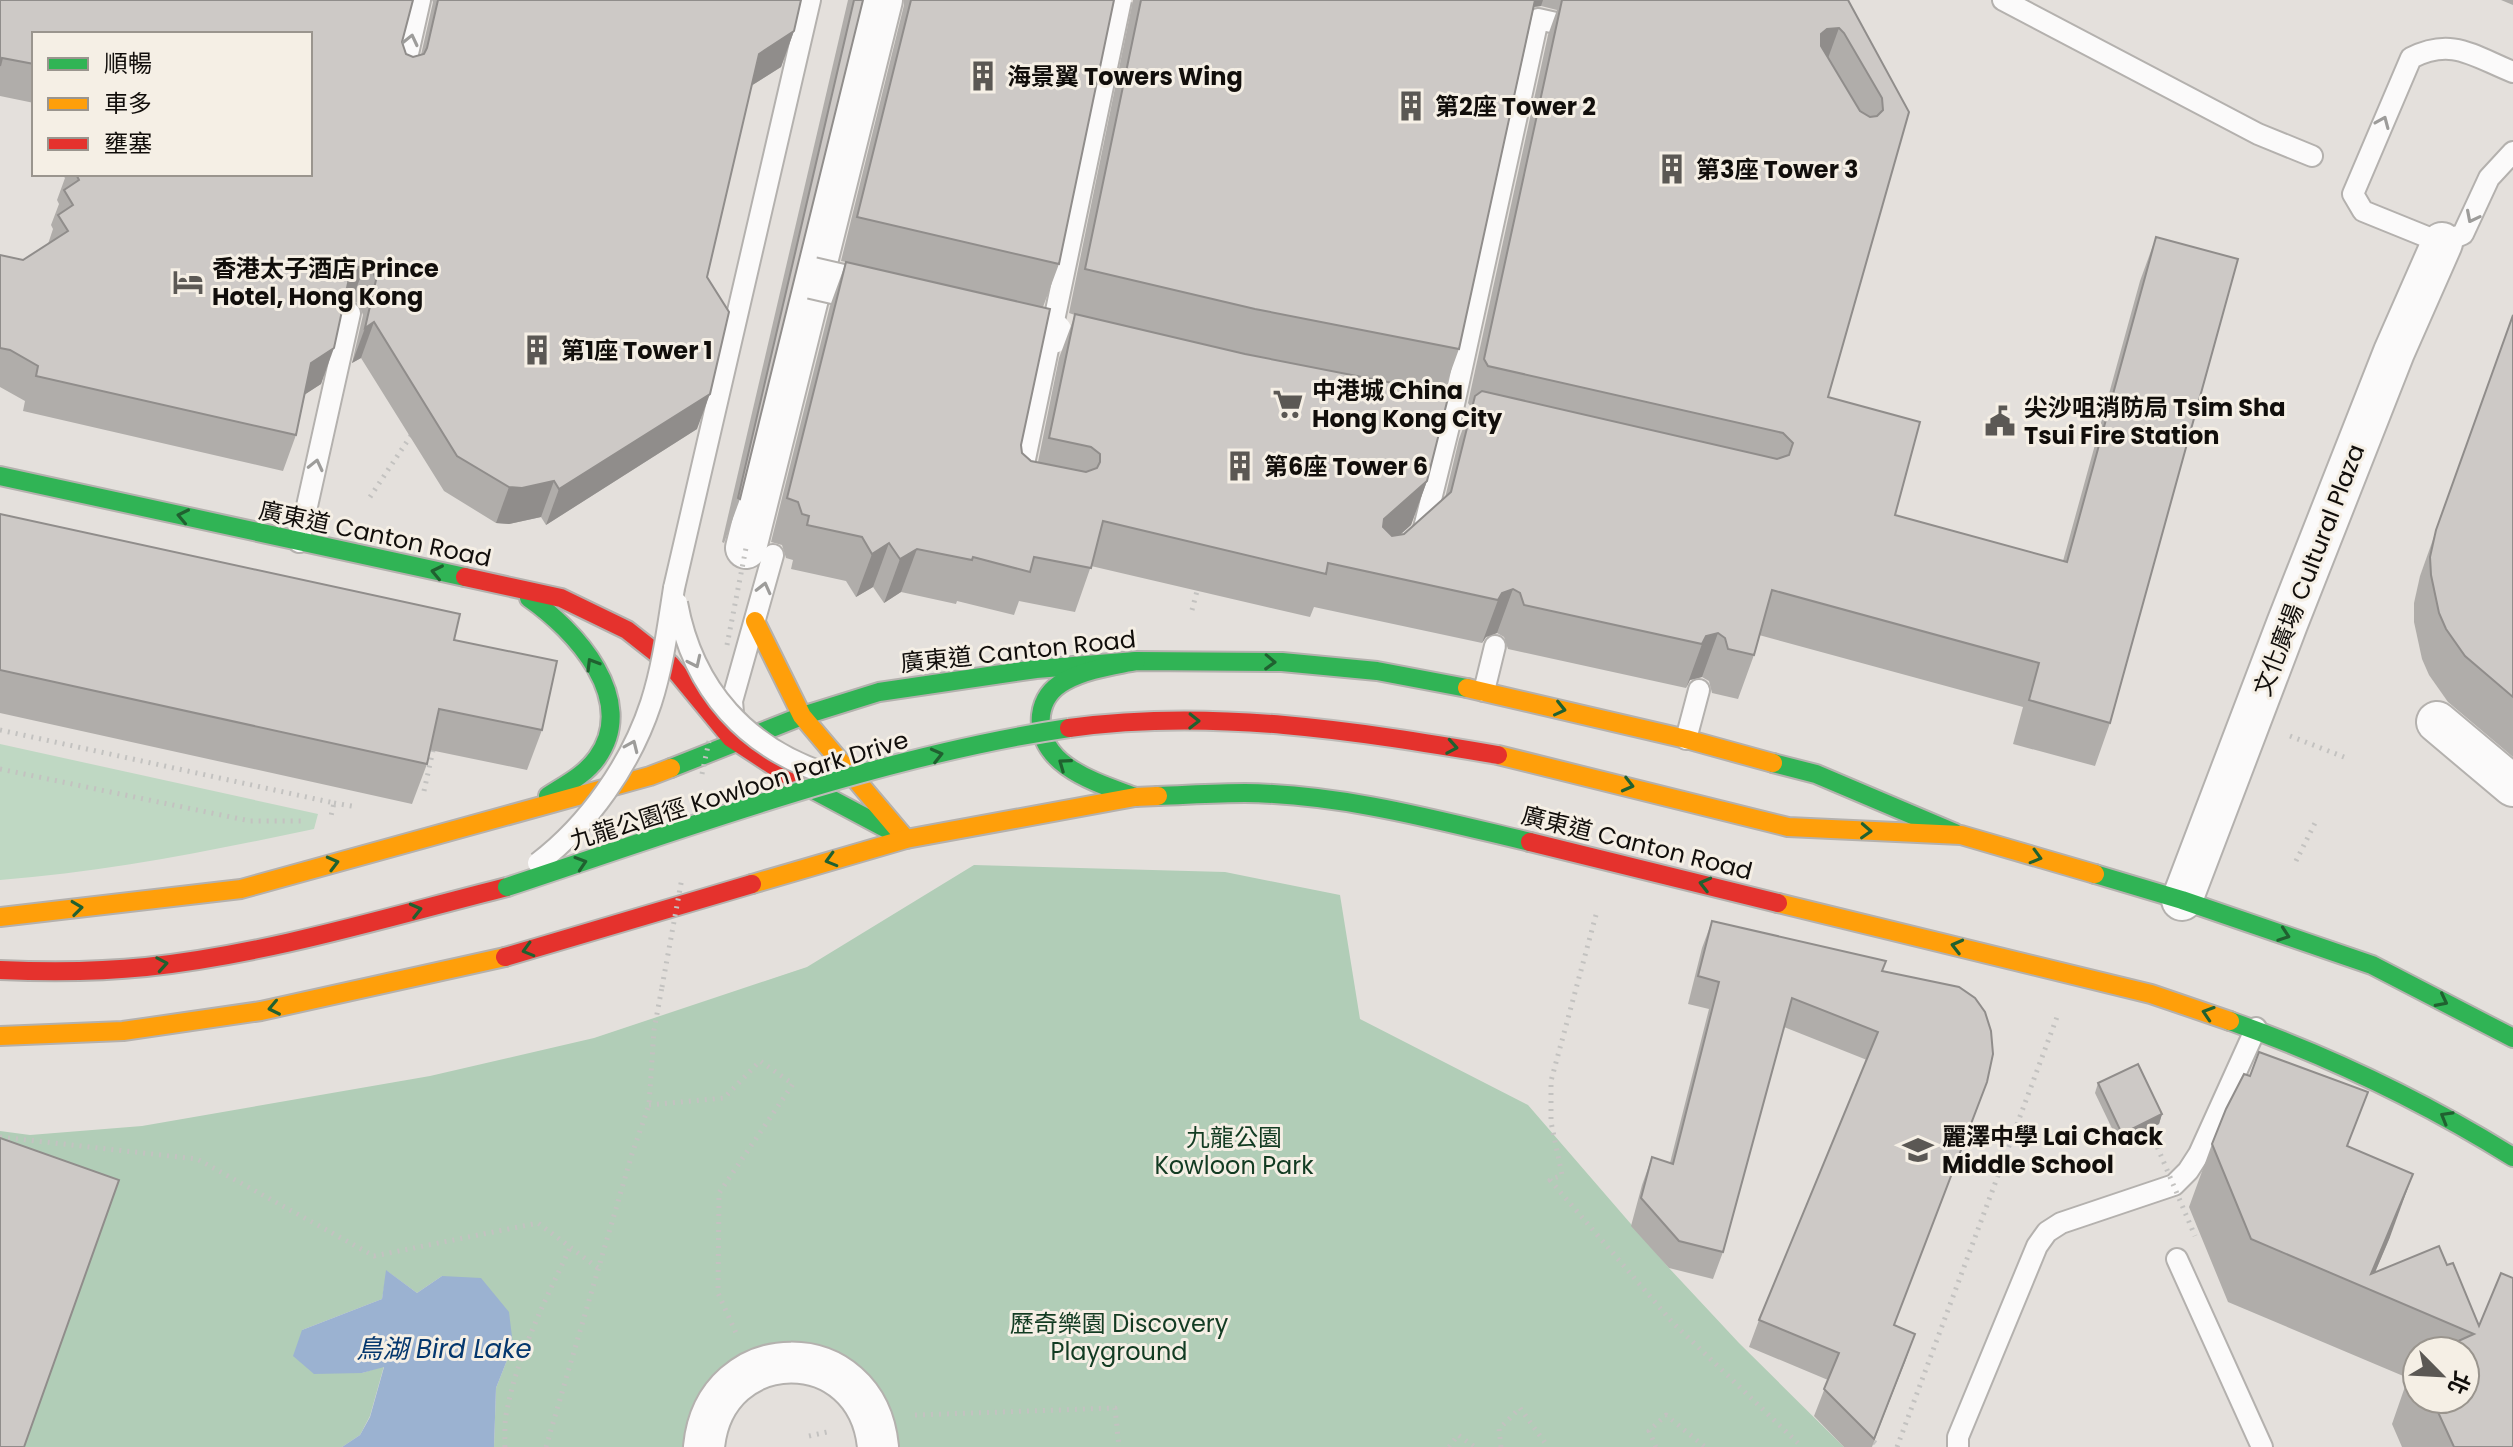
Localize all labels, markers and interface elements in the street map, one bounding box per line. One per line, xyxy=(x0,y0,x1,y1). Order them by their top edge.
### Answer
legend xyxy=(32,32,312,176)
one-way arrow xyxy=(402,34,419,47)
text: 順暢 xyxy=(104,47,152,80)
building icon: 海景翼 Towers Wing xyxy=(966,59,1000,93)
place label: 海景翼 Towers Wing xyxy=(1007,60,1243,93)
text: 車多 xyxy=(104,87,152,120)
building icon: 第2座 Tower 2 xyxy=(1394,89,1428,123)
place label: 第2座 Tower 2 xyxy=(1435,90,1596,123)
one-way arrow xyxy=(2374,116,2390,130)
text: 壅塞 xyxy=(104,127,152,160)
building icon: 第3座 Tower 3 xyxy=(1655,152,1689,186)
place label: 第3座 Tower 3 xyxy=(1696,153,1859,186)
one-way arrow xyxy=(2466,209,2481,223)
place label: 香港太子酒店 Prince Hotel, Hong Kong xyxy=(212,252,439,313)
hotel icon: 香港太子酒店 Prince Hotel, Hong Kong xyxy=(171,265,205,299)
building icon: 第1座 Tower 1 xyxy=(520,333,554,367)
place label: 第1座 Tower 1 xyxy=(561,334,713,367)
place label: 中港城 China Hong Kong City xyxy=(1312,374,1503,435)
supermarket icon: 中港城 China Hong Kong City xyxy=(1271,387,1305,421)
place label: 尖沙咀消防局 Tsim Sha Tsui Fire Station xyxy=(2024,391,2285,452)
public building icon: 尖沙咀消防局 Tsim Sha Tsui Fire Station xyxy=(1983,404,2017,438)
street label: 文化廣場 Cultural Plaza xyxy=(2246,439,2372,701)
building icon: 第6座 Tower 6 xyxy=(1223,449,1257,483)
place label: 第6座 Tower 6 xyxy=(1264,450,1428,483)
one-way arrow xyxy=(307,459,324,473)
street label: 廣東道 Canton Road xyxy=(256,493,494,575)
one-way arrow xyxy=(177,508,190,525)
one-way arrow xyxy=(431,564,444,581)
one-way arrow xyxy=(754,581,771,595)
street label: 廣東道 Canton Road xyxy=(899,622,1137,680)
one-way arrow xyxy=(1264,653,1277,670)
one-way arrow xyxy=(685,654,701,668)
one-way arrow xyxy=(586,658,602,673)
one-way arrow xyxy=(1552,700,1566,717)
one-way arrow xyxy=(1188,712,1201,730)
street label: 九龍公園徑 Kowloon Park Drive xyxy=(566,723,912,857)
one-way arrow xyxy=(1446,737,1459,754)
one-way arrow xyxy=(622,740,638,755)
one-way arrow xyxy=(930,748,944,765)
one-way arrow xyxy=(1059,759,1073,774)
one-way arrow xyxy=(1621,776,1635,793)
street label: 廣東道 Canton Road xyxy=(1518,798,1756,888)
one-way arrow xyxy=(1860,822,1873,839)
one-way arrow xyxy=(2029,848,2043,864)
one-way arrow xyxy=(824,851,838,868)
one-way arrow xyxy=(325,856,339,873)
one-way arrow xyxy=(574,856,588,872)
one-way arrow xyxy=(1698,877,1712,894)
one-way arrow xyxy=(71,899,84,916)
one-way arrow xyxy=(408,902,422,919)
one-way arrow xyxy=(2277,925,2291,941)
one-way arrow xyxy=(1951,938,1965,955)
one-way arrow xyxy=(521,941,535,957)
one-way arrow xyxy=(155,957,168,974)
one-way arrow xyxy=(2433,991,2448,1006)
one-way arrow xyxy=(268,999,282,1016)
one-way arrow xyxy=(2202,1006,2216,1022)
one-way arrow xyxy=(2440,1111,2455,1126)
place label: 麗澤中學 Lai Chack Middle School xyxy=(1942,1120,2163,1181)
park label: 九龍公園 Kowloon Park xyxy=(1154,1121,1314,1182)
school or university icon: 麗澤中學 Lai Chack Middle School xyxy=(1901,1133,1935,1167)
park label: 歷奇樂園 Discovery Playground xyxy=(1010,1307,1229,1368)
water label: 鳥湖 Bird Lake xyxy=(356,1331,532,1367)
north arrow xyxy=(2401,1335,2481,1415)
text: 北 xyxy=(2440,1367,2477,1399)

